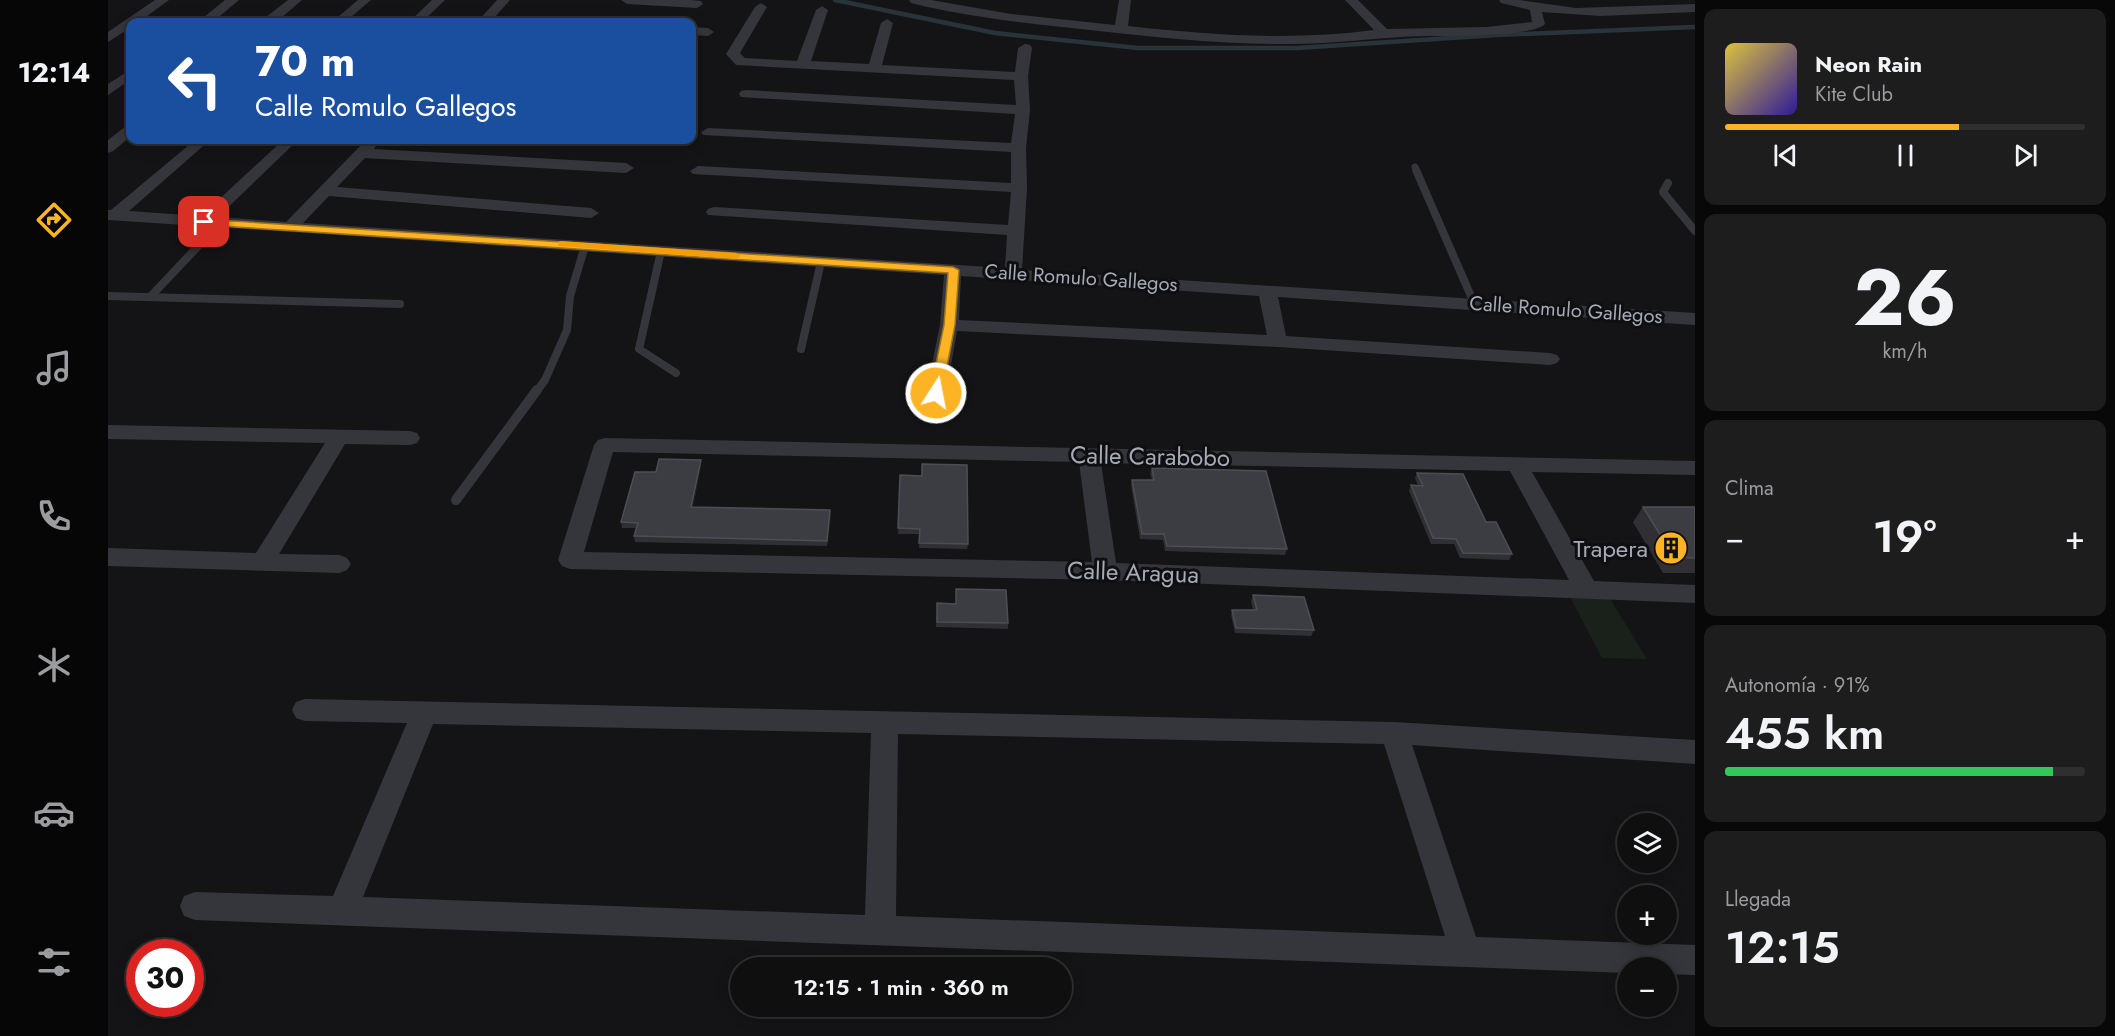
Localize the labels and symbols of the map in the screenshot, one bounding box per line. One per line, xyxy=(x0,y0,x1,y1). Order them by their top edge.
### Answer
pin xyxy=(178,196,229,247)
street label: Calle Romulo Gallegos xyxy=(983,257,1179,299)
street label: Calle Romulo Gallegos xyxy=(1468,289,1664,331)
position arrow xyxy=(904,361,968,425)
street label: Calle Carabobo xyxy=(1070,437,1230,475)
building icon: Trapera xyxy=(1653,530,1689,566)
place label: Trapera xyxy=(1573,531,1648,566)
street label: Calle Aragua xyxy=(1066,552,1200,592)
speed limit sign: 30 xyxy=(126,939,204,1017)

